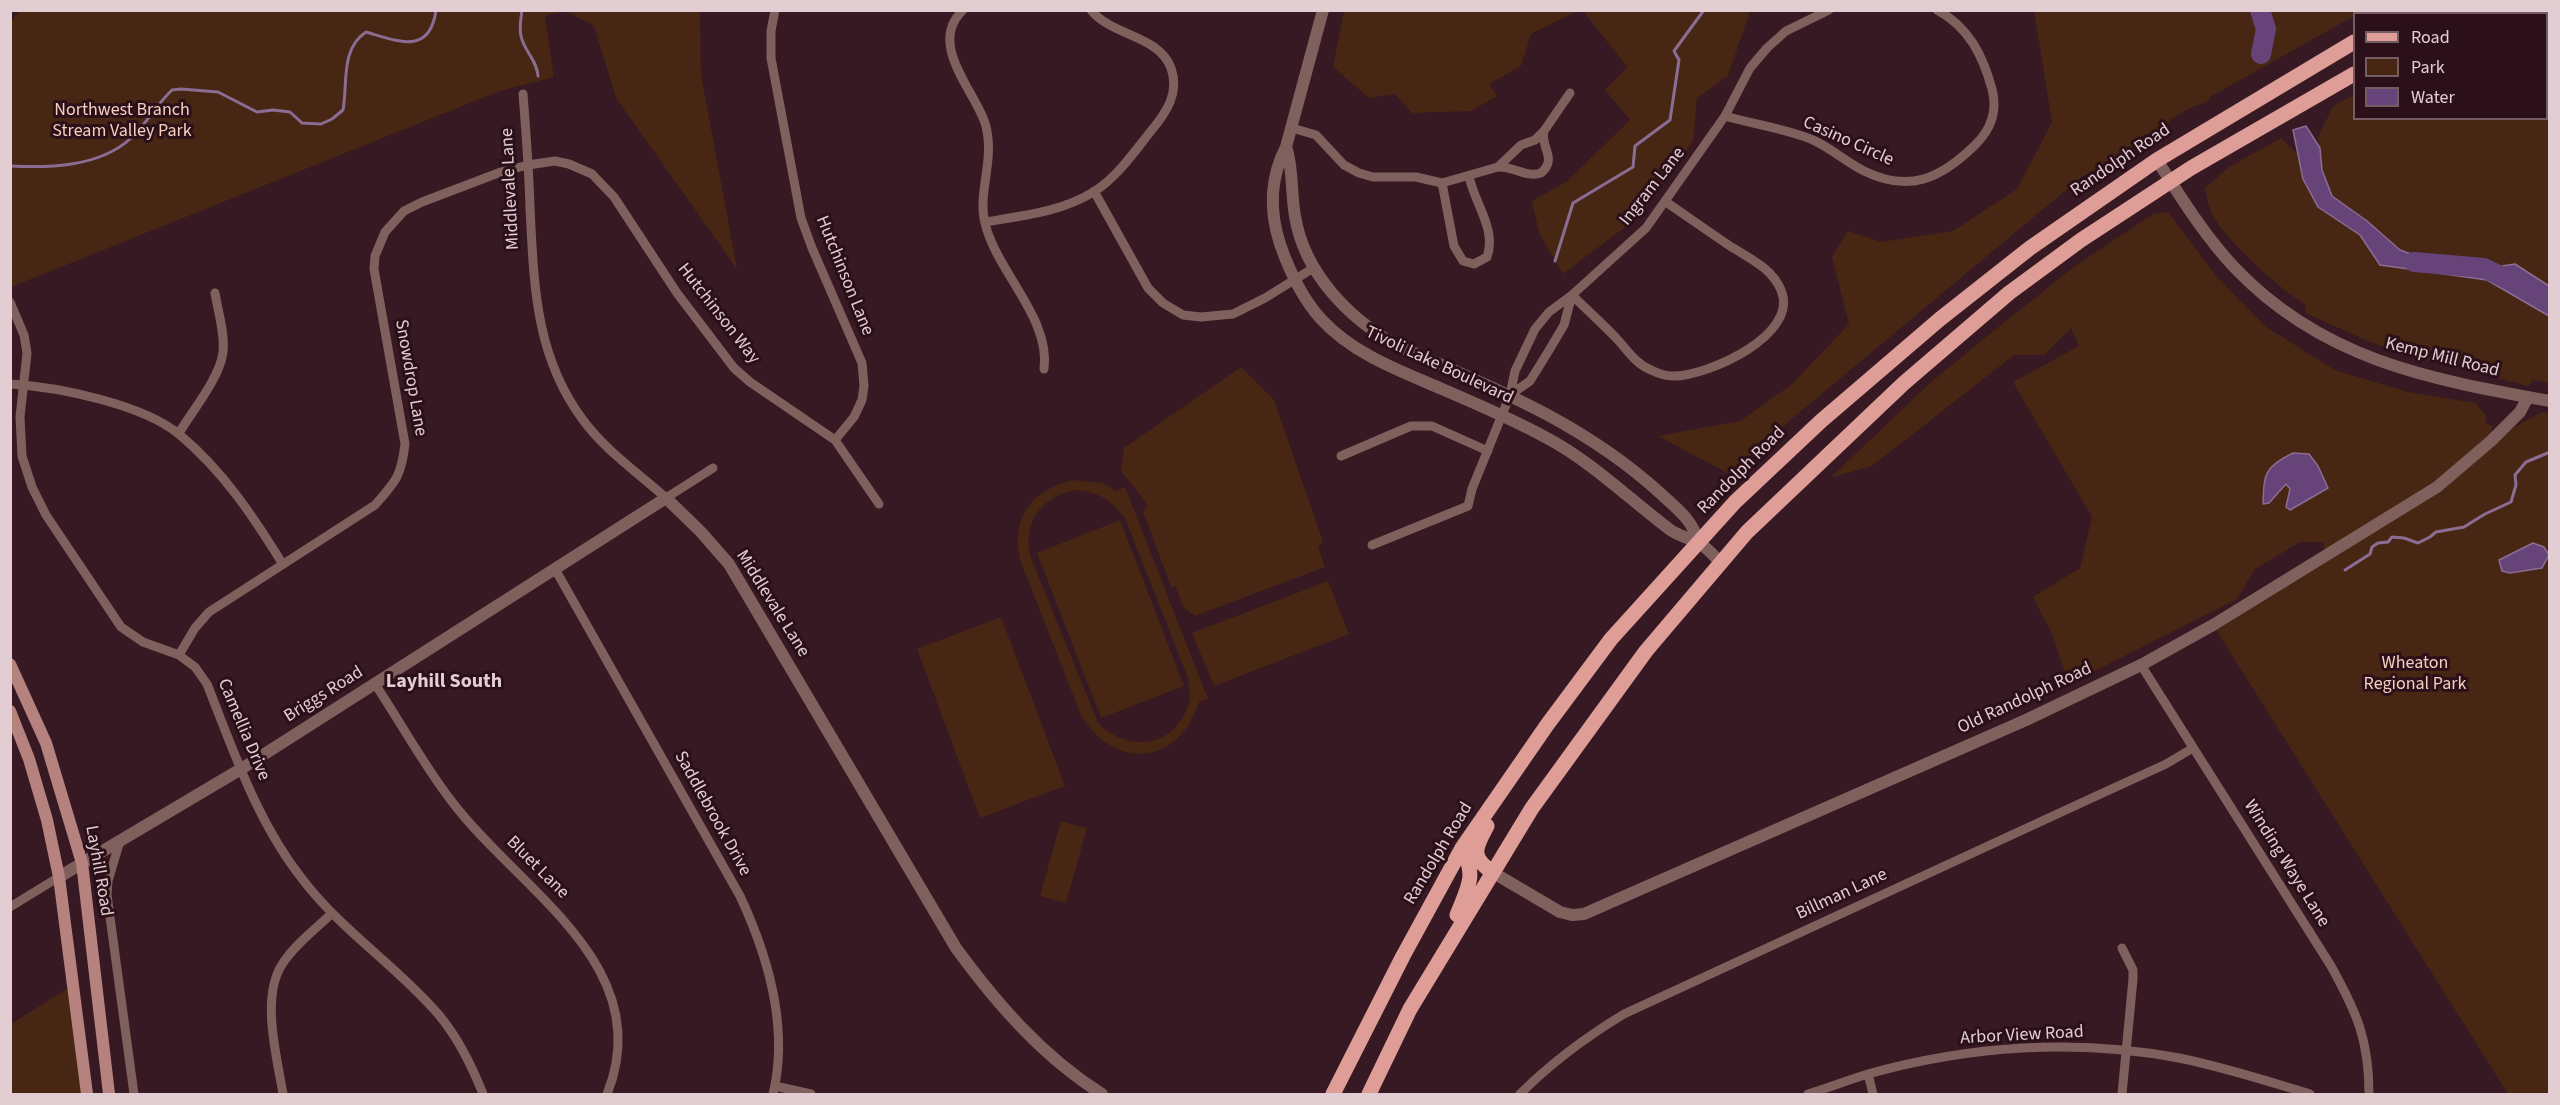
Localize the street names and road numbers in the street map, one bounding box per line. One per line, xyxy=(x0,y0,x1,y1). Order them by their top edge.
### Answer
street label: Casino Circle xyxy=(1799,112,1897,172)
street label: Randolph Road xyxy=(2067,120,2175,202)
street label: Middlevale Lane xyxy=(497,128,525,250)
street label: Ingram Lane xyxy=(1616,143,1690,231)
street label: Hutchinson Lane xyxy=(810,213,878,339)
street label: Hutchinson Way xyxy=(672,259,764,369)
street label: Snowdrop Lane xyxy=(389,318,431,438)
street label: Tivoli Lake Boulevard xyxy=(1362,322,1516,410)
street label: Kemp Mill Road xyxy=(2383,333,2501,383)
street label: Randolph Road xyxy=(1694,423,1790,519)
street label: Middlevale Lane xyxy=(731,547,813,661)
street label: Old Randolph Road xyxy=(1954,658,2096,740)
street label: Briggs Road xyxy=(280,662,368,728)
street label: Camellia Drive xyxy=(212,676,274,784)
street label: Saddlebrook Drive xyxy=(669,748,755,880)
street label: Winding Waye Lane xyxy=(2238,796,2334,932)
street label: Randolph Road xyxy=(1400,799,1478,909)
street label: Layhill Road xyxy=(79,824,117,918)
street label: Bluet Lane xyxy=(501,832,573,904)
street label: Billman Lane xyxy=(1793,864,1891,926)
street label: Arbor View Road xyxy=(1960,1022,2084,1050)

